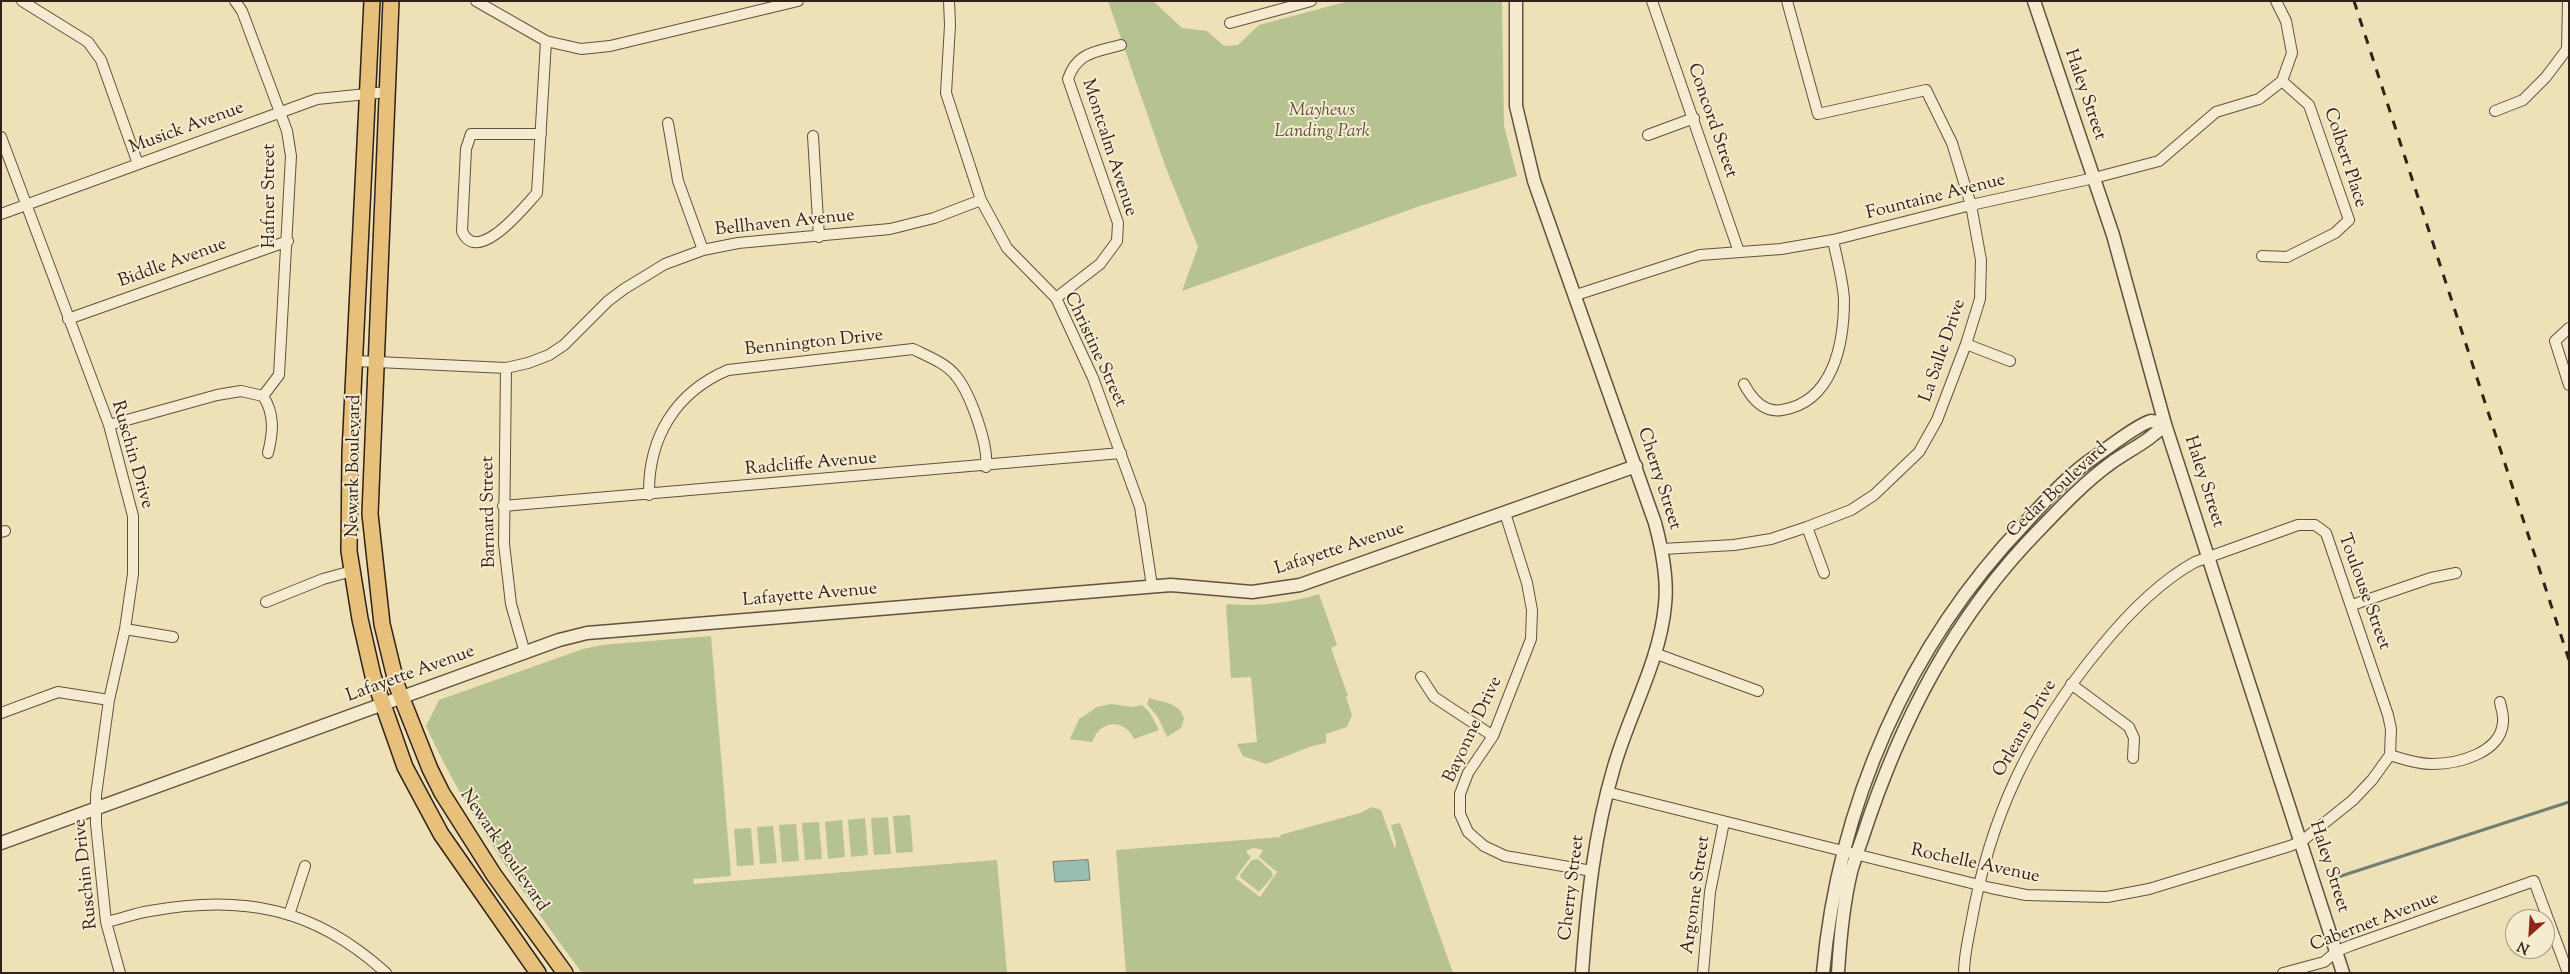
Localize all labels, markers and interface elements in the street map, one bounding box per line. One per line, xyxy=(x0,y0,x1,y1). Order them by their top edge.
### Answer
street label: Haley Street xyxy=(2058,47,2110,143)
street label: Concord Street xyxy=(1681,61,1741,181)
street label: Montcalm Avenue xyxy=(1076,77,1140,219)
street label: Musick Avenue xyxy=(127,98,247,160)
park label: Mayhews Landing Park xyxy=(1274,101,1370,144)
street label: Colbert Place xyxy=(2318,105,2370,211)
street label: Hafner Street xyxy=(260,144,282,248)
street label: Fountaine Avenue xyxy=(1864,170,2008,226)
street label: Bellhaven Avenue xyxy=(714,206,856,242)
street label: Biddle Avenue xyxy=(116,234,230,294)
street label: Christine Street xyxy=(1058,289,1130,411)
street label: La Salle Drive xyxy=(1916,297,1972,405)
street label: Bennington Drive xyxy=(744,326,884,362)
street label: Newark Boulevard xyxy=(343,394,367,538)
street label: Ruschin Drive xyxy=(105,399,157,511)
street label: Cherry Street xyxy=(1631,425,1685,533)
street label: Haley Street xyxy=(2178,434,2228,530)
street label: Cedar Boulevard xyxy=(2003,439,2113,543)
street label: Radcliffe Avenue xyxy=(744,448,878,482)
street label: Barnard Street xyxy=(478,456,502,568)
street label: Lafayette Avenue xyxy=(1272,519,1408,581)
street label: Toulouse Street xyxy=(2332,531,2394,653)
street label: Lafayette Avenue xyxy=(742,579,878,613)
street label: Lafayette Avenue xyxy=(344,642,478,708)
street label: Bayonne Drive xyxy=(1440,674,1508,786)
street label: Orleans Drive xyxy=(1990,677,2062,781)
street label: Newark Boulevard xyxy=(454,786,552,916)
street label: Ruschin Drive xyxy=(70,818,104,930)
street label: Haley Street xyxy=(2303,819,2353,915)
street label: Cherry Street xyxy=(1556,834,1590,942)
street label: Argonne Street xyxy=(1678,834,1716,956)
street label: Rochelle Avenue xyxy=(1909,841,2041,889)
street label: Cabernet Avenue xyxy=(2308,889,2442,957)
north arrow xyxy=(2505,909,2555,959)
text: N xyxy=(2514,935,2533,958)

